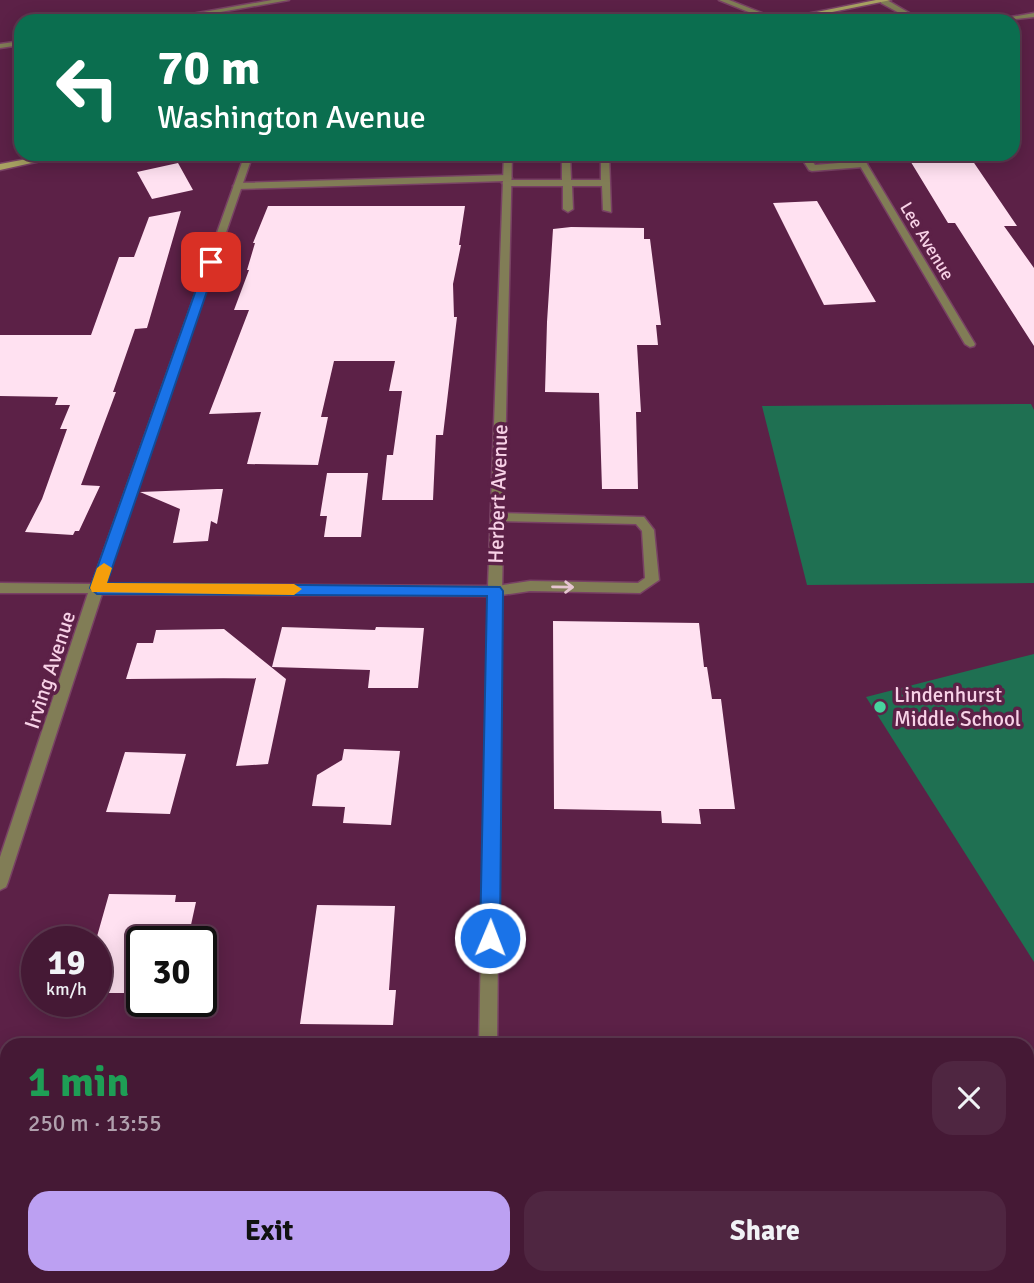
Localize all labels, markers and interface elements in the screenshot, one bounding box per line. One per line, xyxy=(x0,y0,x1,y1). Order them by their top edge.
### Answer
text: 70 m xyxy=(157,38,260,98)
icon: left xyxy=(42,42,133,133)
text: Washington Avenue xyxy=(157,98,426,137)
street label: Lee Avenue xyxy=(895,198,959,284)
pin xyxy=(181,232,241,292)
icon: arrive xyxy=(192,243,230,281)
street label: Herbert Avenue xyxy=(483,424,513,564)
one-way arrow xyxy=(551,580,574,594)
street label: Irving Avenue xyxy=(19,608,81,732)
place label: Lindenhurst Middle School xyxy=(894,682,1021,732)
marker: Lindenhurst Middle School xyxy=(872,699,888,715)
position arrow xyxy=(453,901,527,975)
speed limit sign: 30 xyxy=(126,926,217,1017)
text: 19 xyxy=(48,941,85,984)
text: km/h xyxy=(46,978,87,1000)
text: 1 min xyxy=(28,1057,129,1108)
button: close xyxy=(932,1061,1006,1135)
text: 250 m · 13:55 xyxy=(28,1109,162,1138)
button: Exit xyxy=(28,1191,510,1271)
button: Share xyxy=(524,1191,1006,1271)

